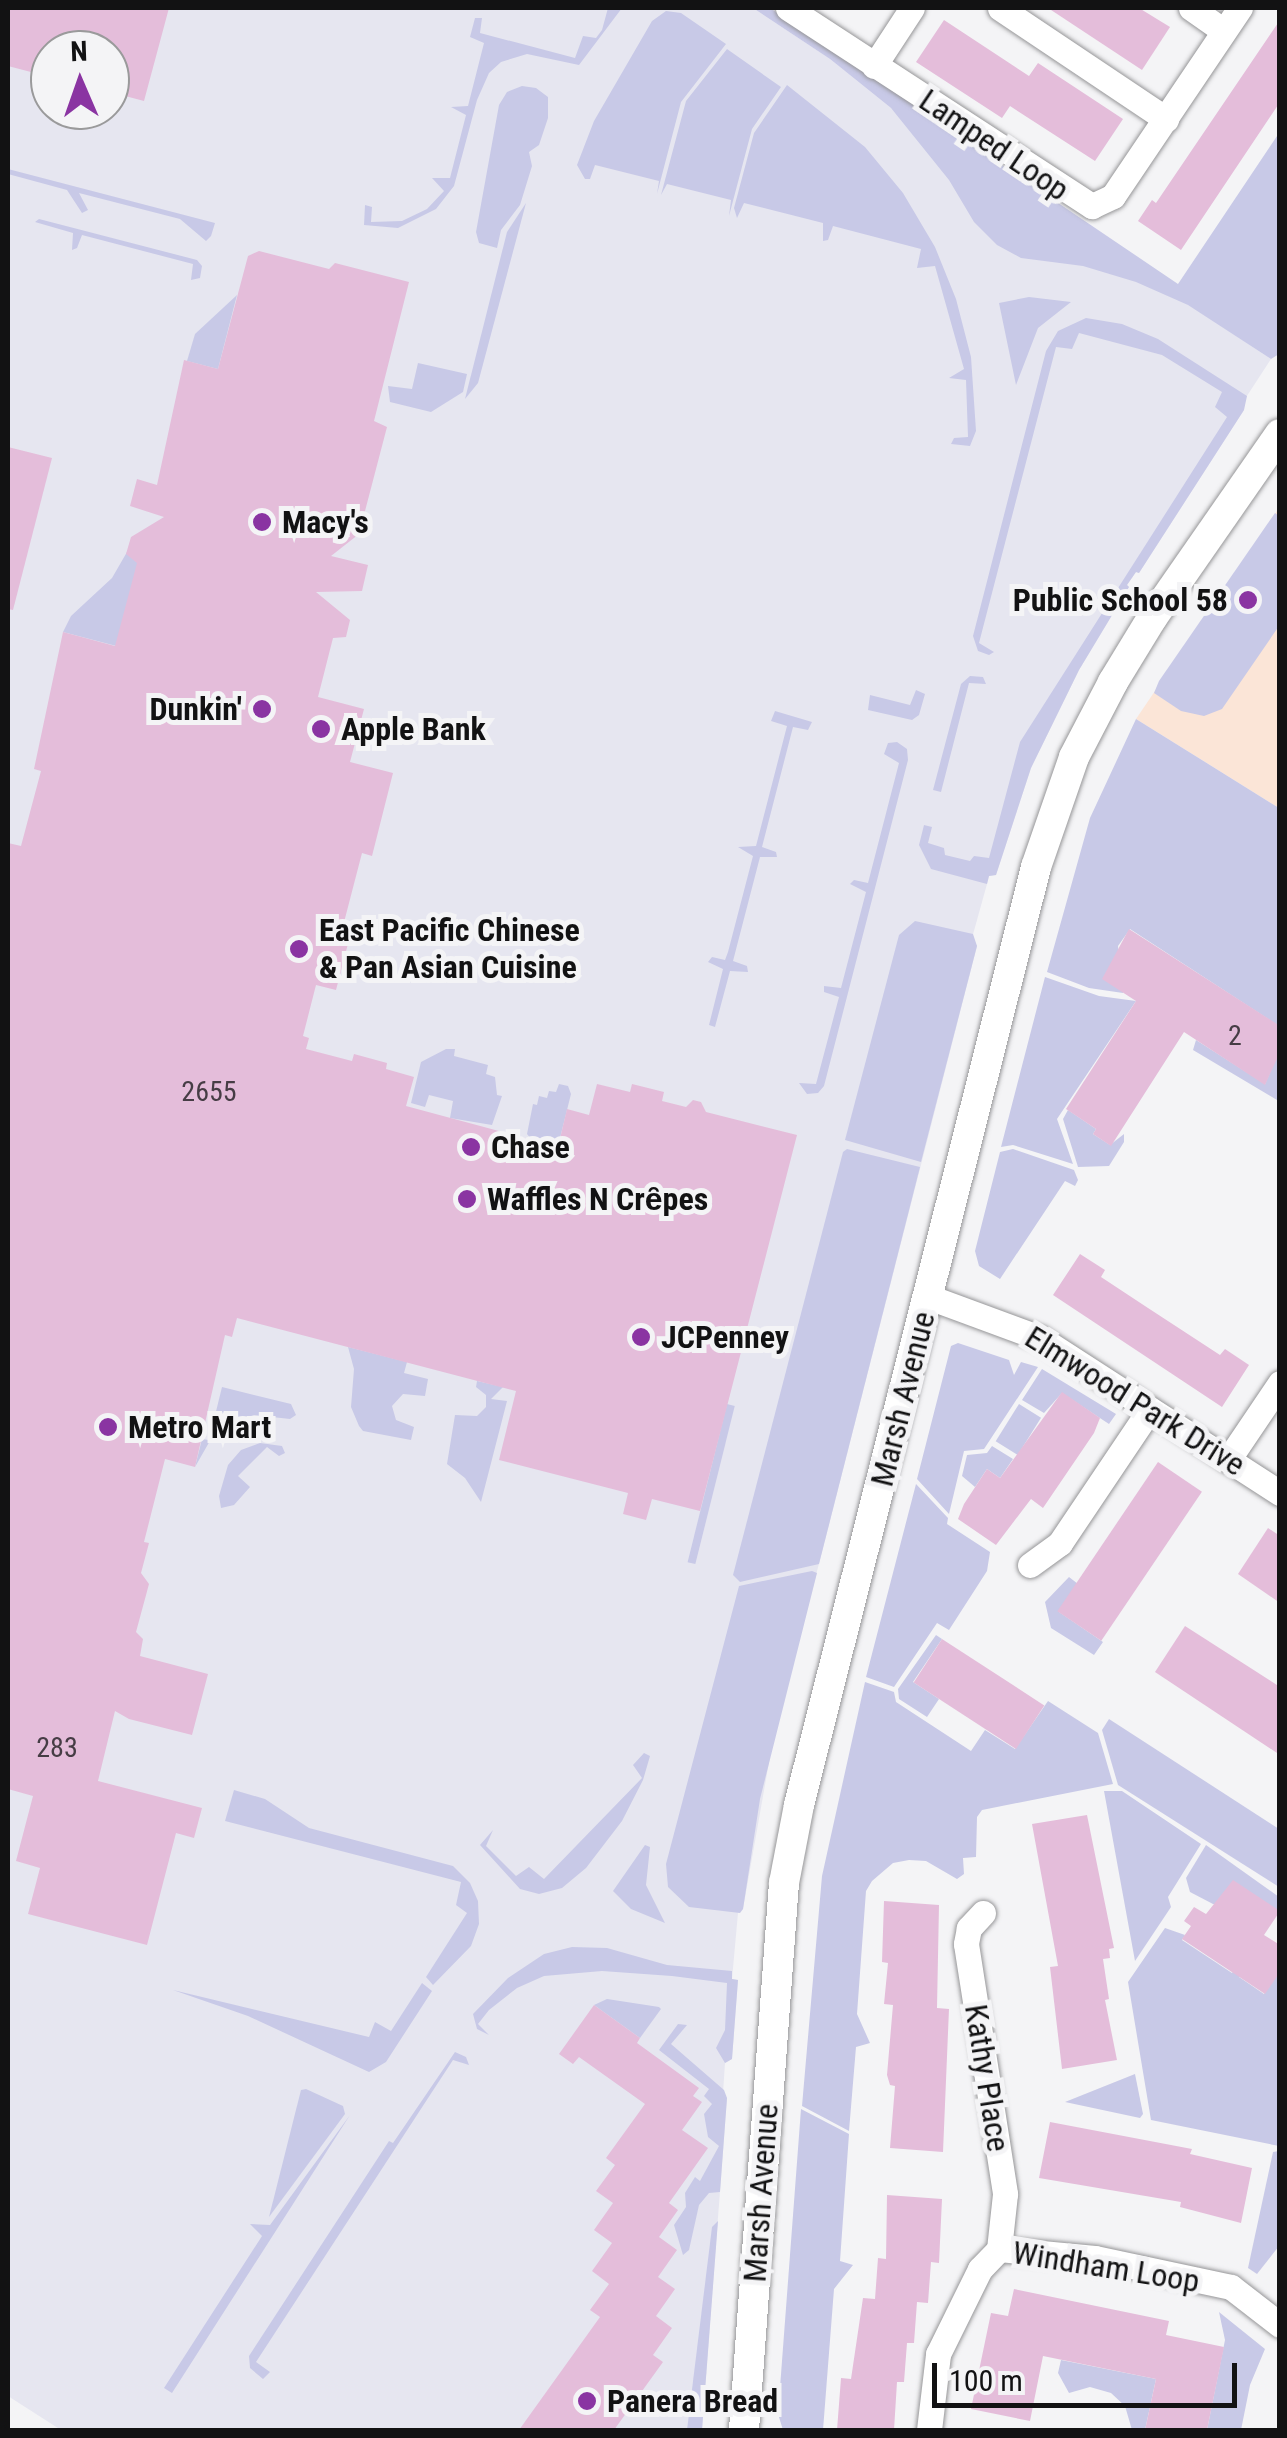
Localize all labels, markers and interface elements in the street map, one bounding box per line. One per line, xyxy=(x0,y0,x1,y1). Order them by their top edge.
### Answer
north arrow xyxy=(30,30,130,130)
text: N xyxy=(70,35,88,68)
street label: Lamped Loop xyxy=(912,81,1076,209)
place label: Macy's xyxy=(282,503,369,541)
marker: Macy's xyxy=(251,511,273,533)
place label: Public School 58 xyxy=(1013,581,1228,619)
marker: Public School 58 xyxy=(1237,589,1259,611)
place label: Dunkin' xyxy=(149,690,242,728)
marker: Dunkin' xyxy=(251,698,273,720)
place label: Apple Bank xyxy=(341,710,486,748)
marker: Apple Bank xyxy=(310,718,332,740)
place label: East Pacific Chinese & Pan Asian Cuisine xyxy=(319,912,580,987)
marker: East Pacific Chinese & Pan Asian Cuisine xyxy=(288,938,310,960)
house number: 2 xyxy=(1228,1019,1242,1053)
house number: 2655 xyxy=(181,1075,237,1109)
place label: Chase xyxy=(491,1128,570,1166)
marker: Chase xyxy=(460,1136,482,1158)
place label: Waffles N Crȇpes xyxy=(487,1180,708,1218)
marker: Waffles N Crȇpes xyxy=(456,1188,478,1210)
street label: Marsh Avenue xyxy=(863,1308,943,1490)
place label: JCPenney xyxy=(661,1318,789,1356)
street label: Elmwood Park Drive xyxy=(1018,1318,1252,1484)
marker: JCPenney xyxy=(630,1326,652,1348)
place label: Metro Mart xyxy=(128,1408,271,1446)
marker: Metro Mart xyxy=(97,1416,119,1438)
house number: 283 xyxy=(36,1731,78,1765)
street label: Kathy Place xyxy=(956,2002,1018,2154)
street label: Marsh Avenue xyxy=(736,2102,786,2284)
street label: Windham Loop xyxy=(1010,2233,1202,2301)
scale bar xyxy=(937,2343,1242,2405)
text: 100 m xyxy=(949,2363,1023,2398)
place label: Panera Bread xyxy=(607,2382,778,2420)
marker: Panera Bread xyxy=(576,2390,598,2412)

